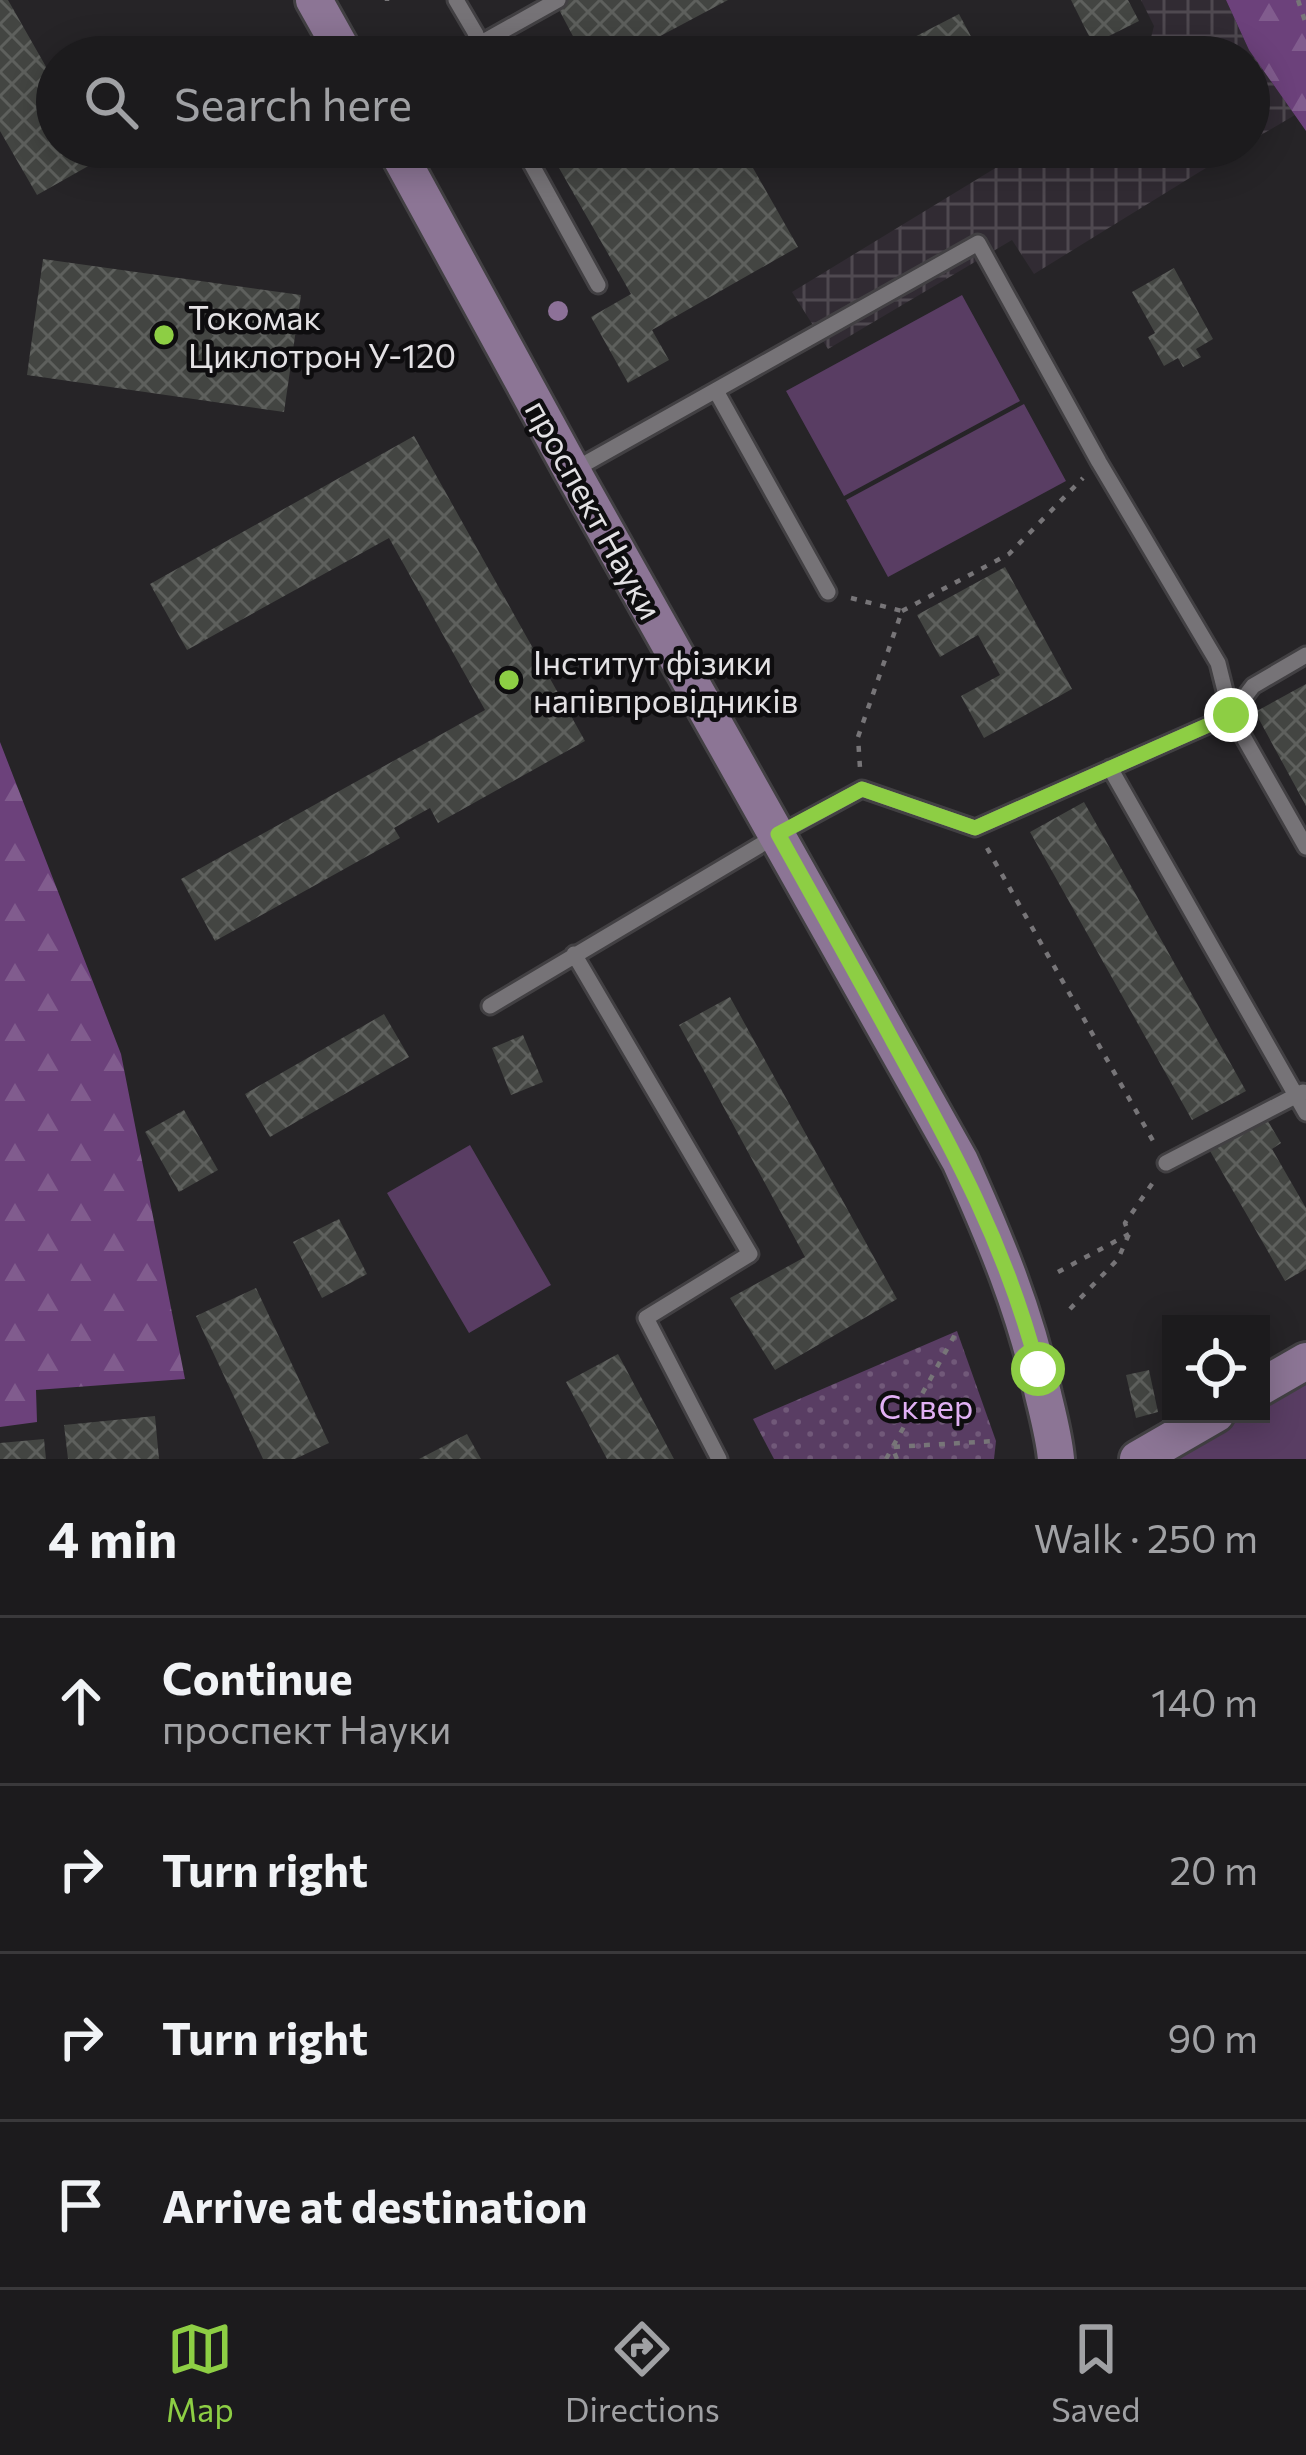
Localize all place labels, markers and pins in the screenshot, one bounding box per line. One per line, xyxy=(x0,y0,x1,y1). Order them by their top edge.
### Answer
place label: Токомак Циклотрон У-120 xyxy=(188,296,456,375)
marker: Токомак Циклотрон У-120 xyxy=(151,322,177,348)
place label: Інститут фізики напівпровідників xyxy=(533,641,798,720)
marker: Інститут фізики напівпровідників xyxy=(496,667,522,693)

